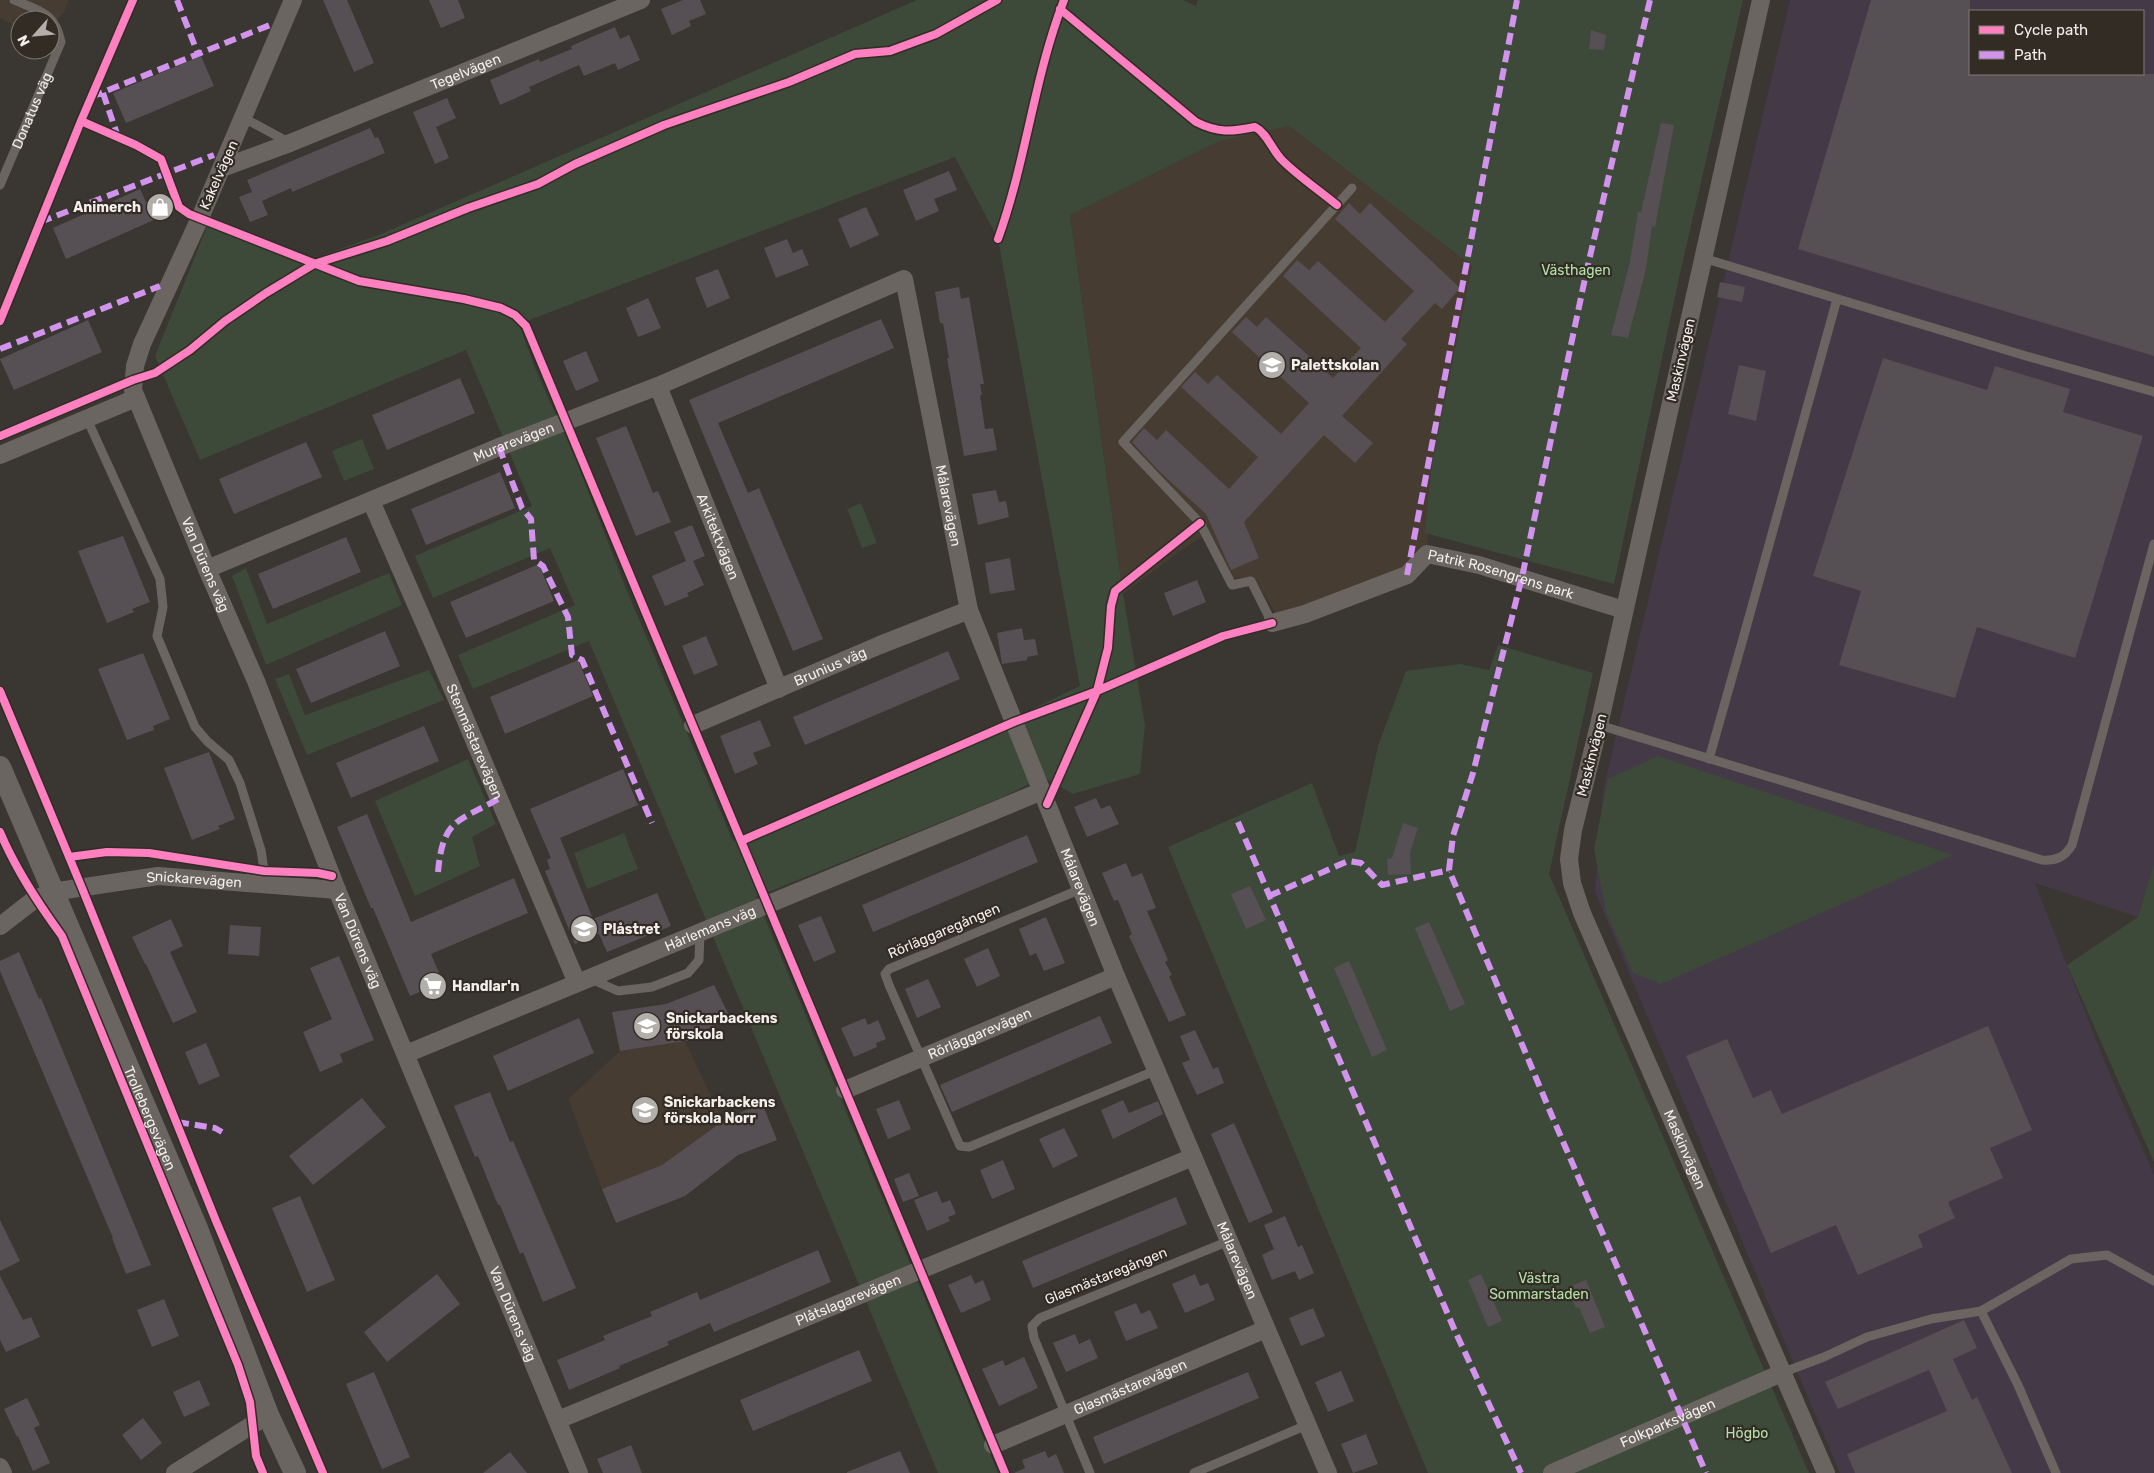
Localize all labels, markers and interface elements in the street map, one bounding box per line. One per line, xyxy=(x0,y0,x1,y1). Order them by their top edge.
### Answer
north arrow xyxy=(10,10,60,60)
legend xyxy=(1969,10,2144,75)
text: Cycle path xyxy=(2014,21,2088,39)
text: N xyxy=(14,32,34,49)
text: Path xyxy=(2014,46,2047,64)
street label: Tegelvägen xyxy=(428,50,503,93)
street label: Donatus väg xyxy=(8,70,56,151)
street label: Kakelvägen xyxy=(196,138,242,212)
shop icon: Animerch xyxy=(145,192,175,222)
place label: Animerch xyxy=(73,199,141,216)
park label: Västhagen xyxy=(1541,262,1611,279)
street label: Maskinvägen xyxy=(1663,317,1699,403)
school or university icon: Palettskolan xyxy=(1257,350,1287,380)
place label: Palettskolan xyxy=(1291,357,1379,374)
street label: Murarevägen xyxy=(471,418,556,465)
street label: Målarevägen xyxy=(932,463,965,548)
street label: Arkitektvägen xyxy=(693,491,743,582)
street label: Van Dürens väg xyxy=(178,515,233,615)
street label: Patrik Rosengrens park xyxy=(1426,546,1577,603)
street label: Brunius väg xyxy=(791,643,869,689)
street label: Stenmästarevägen xyxy=(443,681,507,802)
street label: Maskinvägen xyxy=(1573,712,1611,798)
street label: Målarevägen xyxy=(1057,846,1104,929)
street label: Snickarevägen xyxy=(145,867,243,891)
street label: Van Dürens väg xyxy=(331,891,385,991)
street label: Rörläggaregången xyxy=(885,900,1003,962)
street label: Hårlemans väg xyxy=(662,902,758,955)
school or university icon: Plåstret xyxy=(569,914,599,944)
place label: Plåstret xyxy=(603,921,661,938)
supermarket icon: Handlar'n xyxy=(418,971,448,1001)
place label: Handlar'n xyxy=(452,978,520,995)
street label: Rörläggarevägen xyxy=(925,1004,1034,1063)
place label: Snickarbackens förskola xyxy=(666,1010,778,1043)
school or university icon: Snickarbackens förskola xyxy=(632,1011,662,1041)
street label: Trollebergsvägen xyxy=(120,1064,180,1173)
place label: Snickarbackens förskola Norr xyxy=(664,1094,776,1127)
school or university icon: Snickarbackens förskola Norr xyxy=(630,1095,660,1125)
street label: Maskinvägen xyxy=(1660,1107,1710,1192)
street label: Målarevägen xyxy=(1213,1219,1261,1302)
street label: Glasmästaregången xyxy=(1042,1244,1170,1308)
street label: Van Dürens väg xyxy=(486,1264,540,1364)
street label: Plåtslagarevägen xyxy=(793,1270,903,1329)
park label: Västra Sommarstaden xyxy=(1489,1270,1589,1303)
street label: Glasmästarevägen xyxy=(1071,1355,1189,1418)
street label: Folkparksvägen xyxy=(1617,1395,1718,1451)
park label: Högbo xyxy=(1726,1425,1768,1442)

